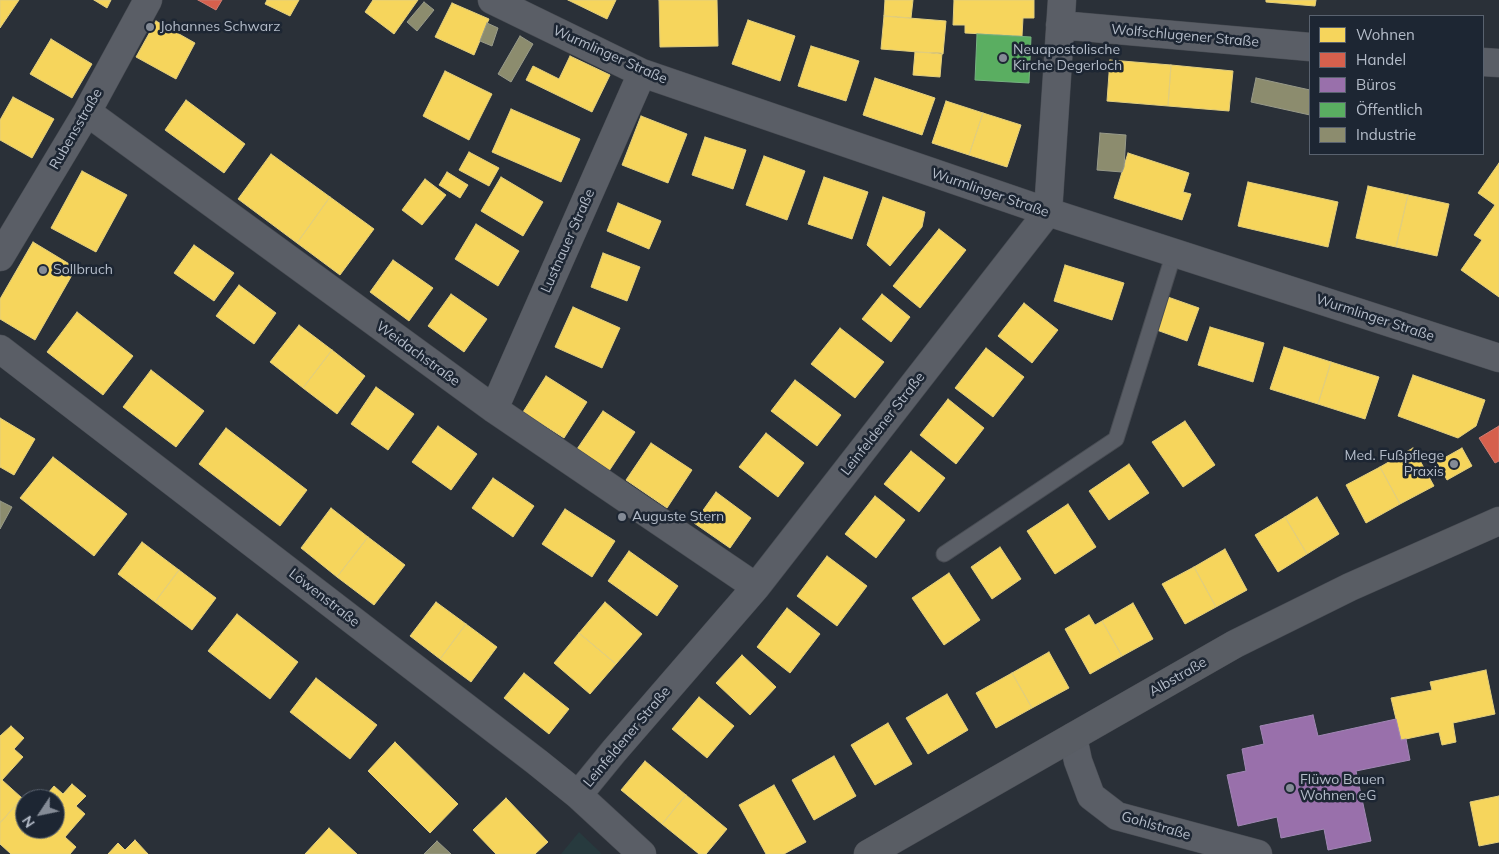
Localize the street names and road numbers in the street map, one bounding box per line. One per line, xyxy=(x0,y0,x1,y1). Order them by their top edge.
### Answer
street label: Wolfschlugener Straße xyxy=(1110,21,1260,51)
street label: Wurmlinger Straße xyxy=(550,22,670,88)
street label: Rubensstraße xyxy=(46,86,106,172)
street label: Wurmlinger Straße xyxy=(929,165,1051,221)
street label: Lustnauer Straße xyxy=(538,186,598,296)
street label: Wurmlinger Straße xyxy=(1314,291,1436,345)
street label: Weidachstraße xyxy=(373,318,463,390)
street label: Leinfeldener Straße xyxy=(838,369,928,479)
street label: Löwenstraße xyxy=(285,565,363,631)
street label: Albstraße xyxy=(1146,654,1210,700)
street label: Leinfeldener Straße xyxy=(580,683,674,791)
street label: Gohlstraße xyxy=(1119,808,1193,844)

